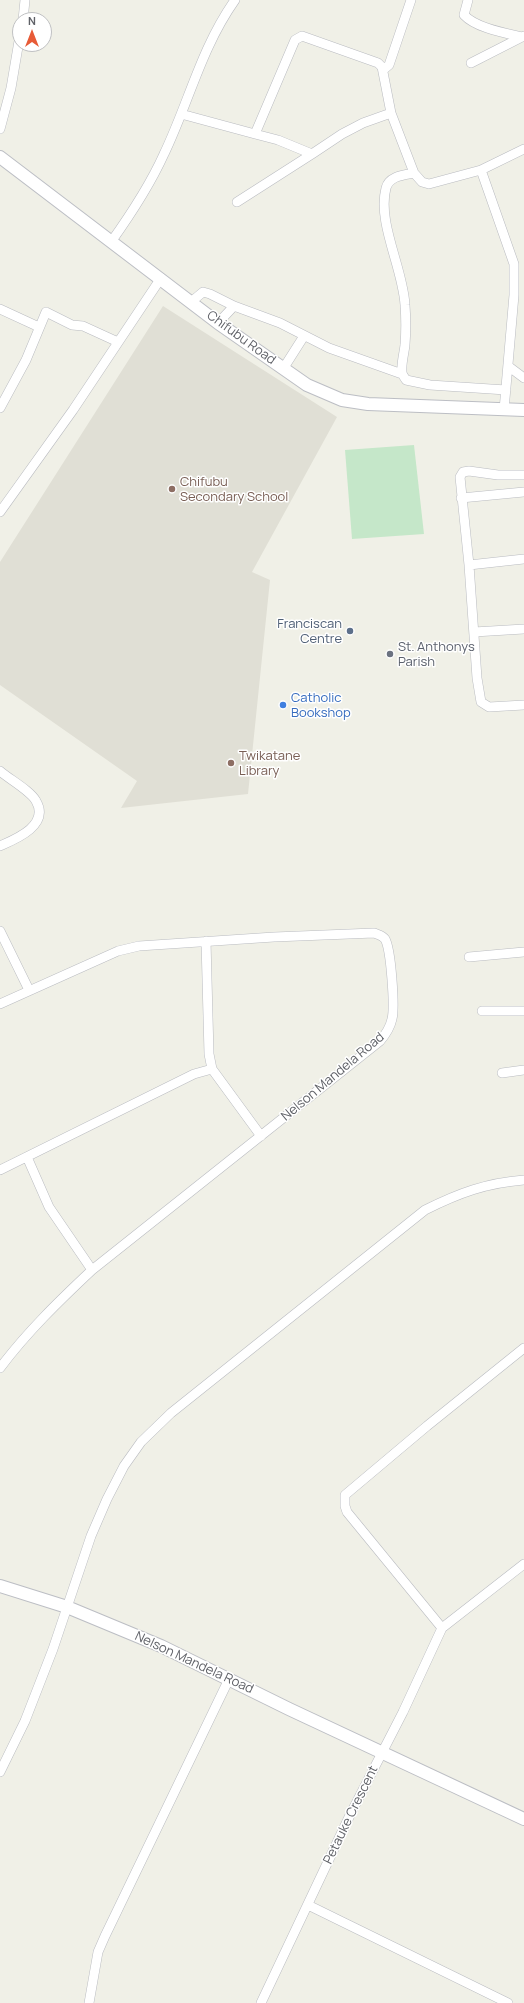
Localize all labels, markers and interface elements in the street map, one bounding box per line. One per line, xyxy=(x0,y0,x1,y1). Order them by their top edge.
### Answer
north arrow xyxy=(12,12,52,52)
text: N xyxy=(28,13,36,28)
street label: Chifubu Road xyxy=(204,308,278,368)
place label: Chifubu Secondary School xyxy=(180,474,288,505)
marker: Chifubu Secondary School xyxy=(167,484,177,494)
place label: Franciscan Centre xyxy=(277,616,342,647)
marker: Franciscan Centre xyxy=(345,626,355,636)
place label: St. Anthonys Parish xyxy=(398,639,475,670)
marker: St. Anthonys Parish xyxy=(385,649,395,659)
place label: Catholic Bookshop xyxy=(291,690,351,721)
marker: Catholic Bookshop xyxy=(278,700,288,710)
place label: Twikatane Library xyxy=(239,748,300,779)
marker: Twikatane Library xyxy=(226,758,236,768)
street label: Nelson Mandela Road xyxy=(279,1030,387,1124)
street label: Nelson Mandela Road xyxy=(132,1629,256,1697)
street label: Petauke Crescent xyxy=(320,1763,382,1867)

